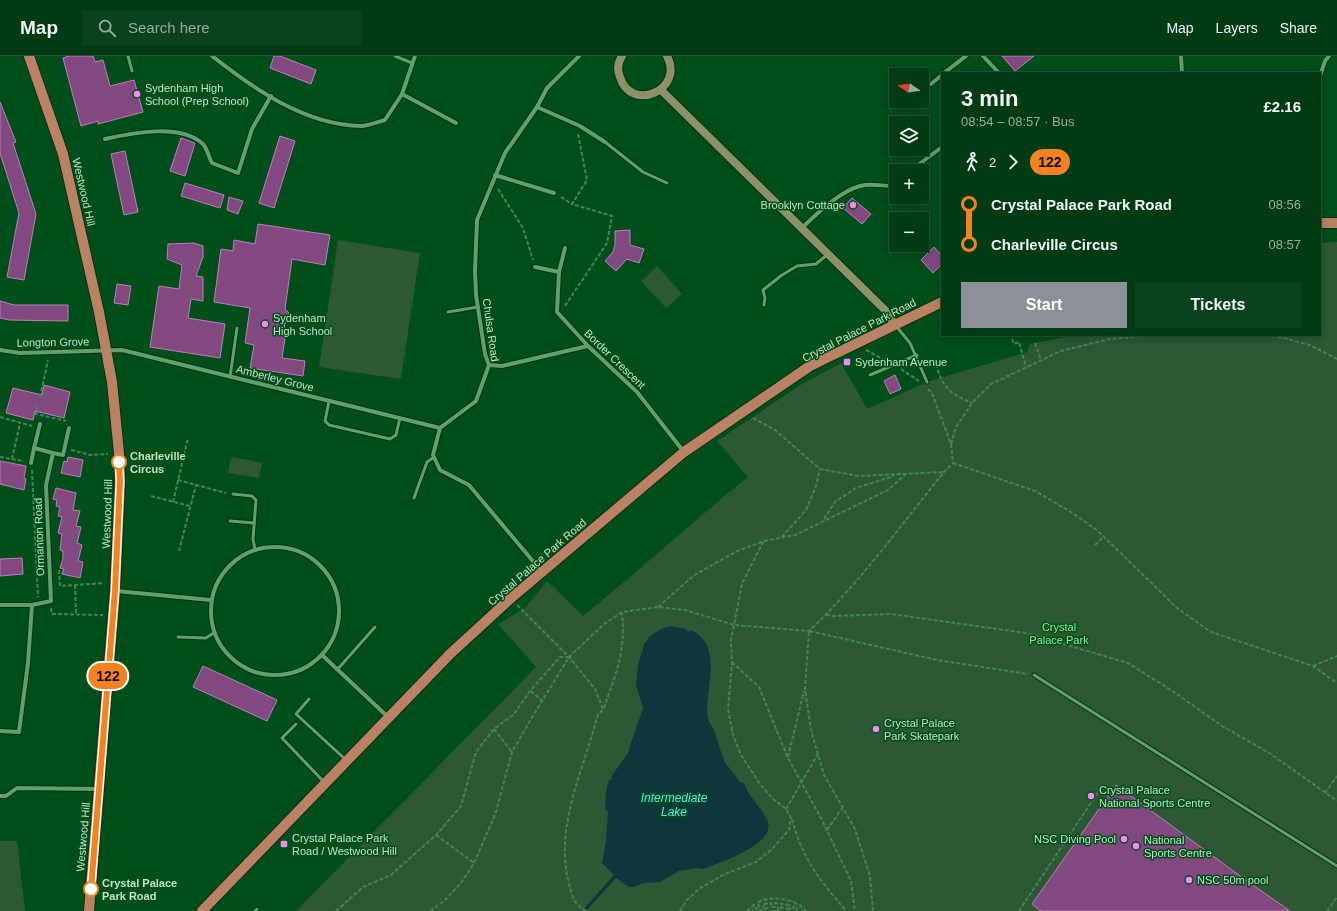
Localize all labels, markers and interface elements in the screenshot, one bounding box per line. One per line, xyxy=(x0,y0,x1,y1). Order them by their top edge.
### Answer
search box xyxy=(82,10,362,46)
text: Map xyxy=(20,17,58,38)
icon: search xyxy=(96,17,118,39)
text: Search here xyxy=(128,19,210,36)
text: Map xyxy=(1166,20,1194,36)
text: Layers xyxy=(1216,20,1258,36)
text: Share xyxy=(1280,20,1317,36)
north arrow xyxy=(889,68,929,108)
map controls xyxy=(889,68,929,252)
place label: Sydenham High School (Prep School) xyxy=(145,82,249,107)
text: 3 min xyxy=(961,86,1018,111)
marker: Sydenham High School (Prep School) xyxy=(132,89,142,99)
text: £2.16 xyxy=(1263,98,1301,115)
text: 08:54 – 08:57 · Bus xyxy=(961,114,1074,129)
button: layers xyxy=(889,116,929,156)
icon: walk xyxy=(961,151,983,173)
icon: forward xyxy=(1002,151,1024,173)
text: 122 xyxy=(1038,154,1062,170)
text: 2 xyxy=(989,155,996,170)
street label: Westwood Hill xyxy=(70,157,98,227)
button: + xyxy=(889,164,929,204)
text: Crystal Palace Park Road xyxy=(991,196,1172,213)
text: 08:56 xyxy=(1268,197,1301,212)
place label: Brooklyn Cottage xyxy=(761,199,845,211)
marker: Brooklyn Cottage xyxy=(848,200,858,210)
button: − xyxy=(889,212,929,252)
text: Charleville Circus xyxy=(991,236,1118,253)
text: 08:57 xyxy=(1268,237,1301,252)
button: Start xyxy=(961,282,1127,328)
button: Tickets xyxy=(1135,282,1301,328)
street label: Crystal Palace Park Road xyxy=(800,296,918,364)
street label: Chulsa Road xyxy=(481,298,501,362)
place label: Sydenham High School xyxy=(273,312,332,337)
marker: Sydenham High School xyxy=(260,319,270,329)
street label: Border Crescent xyxy=(582,327,648,391)
street label: Longton Grove xyxy=(17,335,89,349)
place label: Sydenham Avenue xyxy=(855,356,947,368)
marker: Sydenham Avenue xyxy=(842,357,852,367)
street label: Amberley Grove xyxy=(235,363,315,393)
place label: Charleville Circus xyxy=(130,450,186,475)
marker: Charleville Circus xyxy=(111,454,127,470)
street label: Westwood Hill xyxy=(100,479,114,549)
street label: Ormanton Road xyxy=(32,498,46,576)
street label: Crystal Palace Park Road xyxy=(486,516,588,608)
park label: Crystal Palace Park xyxy=(1029,621,1089,646)
line badge: 122 xyxy=(85,663,131,689)
text: 122 xyxy=(96,668,120,684)
place label: Crystal Palace Park Skatepark xyxy=(884,717,960,742)
marker: Crystal Palace Park Skatepark xyxy=(871,724,881,734)
place label: Crystal Palace National Sports Centre xyxy=(1099,784,1210,809)
water label: Intermediate Lake xyxy=(641,791,708,819)
marker: Crystal Palace National Sports Centre xyxy=(1086,791,1096,801)
street label: Westwood Hill xyxy=(74,802,92,872)
place label: Crystal Palace Park Road / Westwood Hill xyxy=(292,832,397,857)
place label: NSC Diving Pool xyxy=(1034,833,1116,845)
marker: NSC Diving Pool xyxy=(1119,834,1129,844)
place label: National Sports Centre xyxy=(1144,834,1212,859)
marker: Crystal Palace Park Road / Westwood Hill xyxy=(279,839,289,849)
marker: National Sports Centre xyxy=(1131,841,1141,851)
place label: NSC 50m pool xyxy=(1197,874,1269,886)
marker: NSC 50m pool xyxy=(1184,875,1194,885)
place label: Crystal Palace Park Road xyxy=(102,877,177,902)
marker: Crystal Palace Park Road xyxy=(83,881,99,897)

